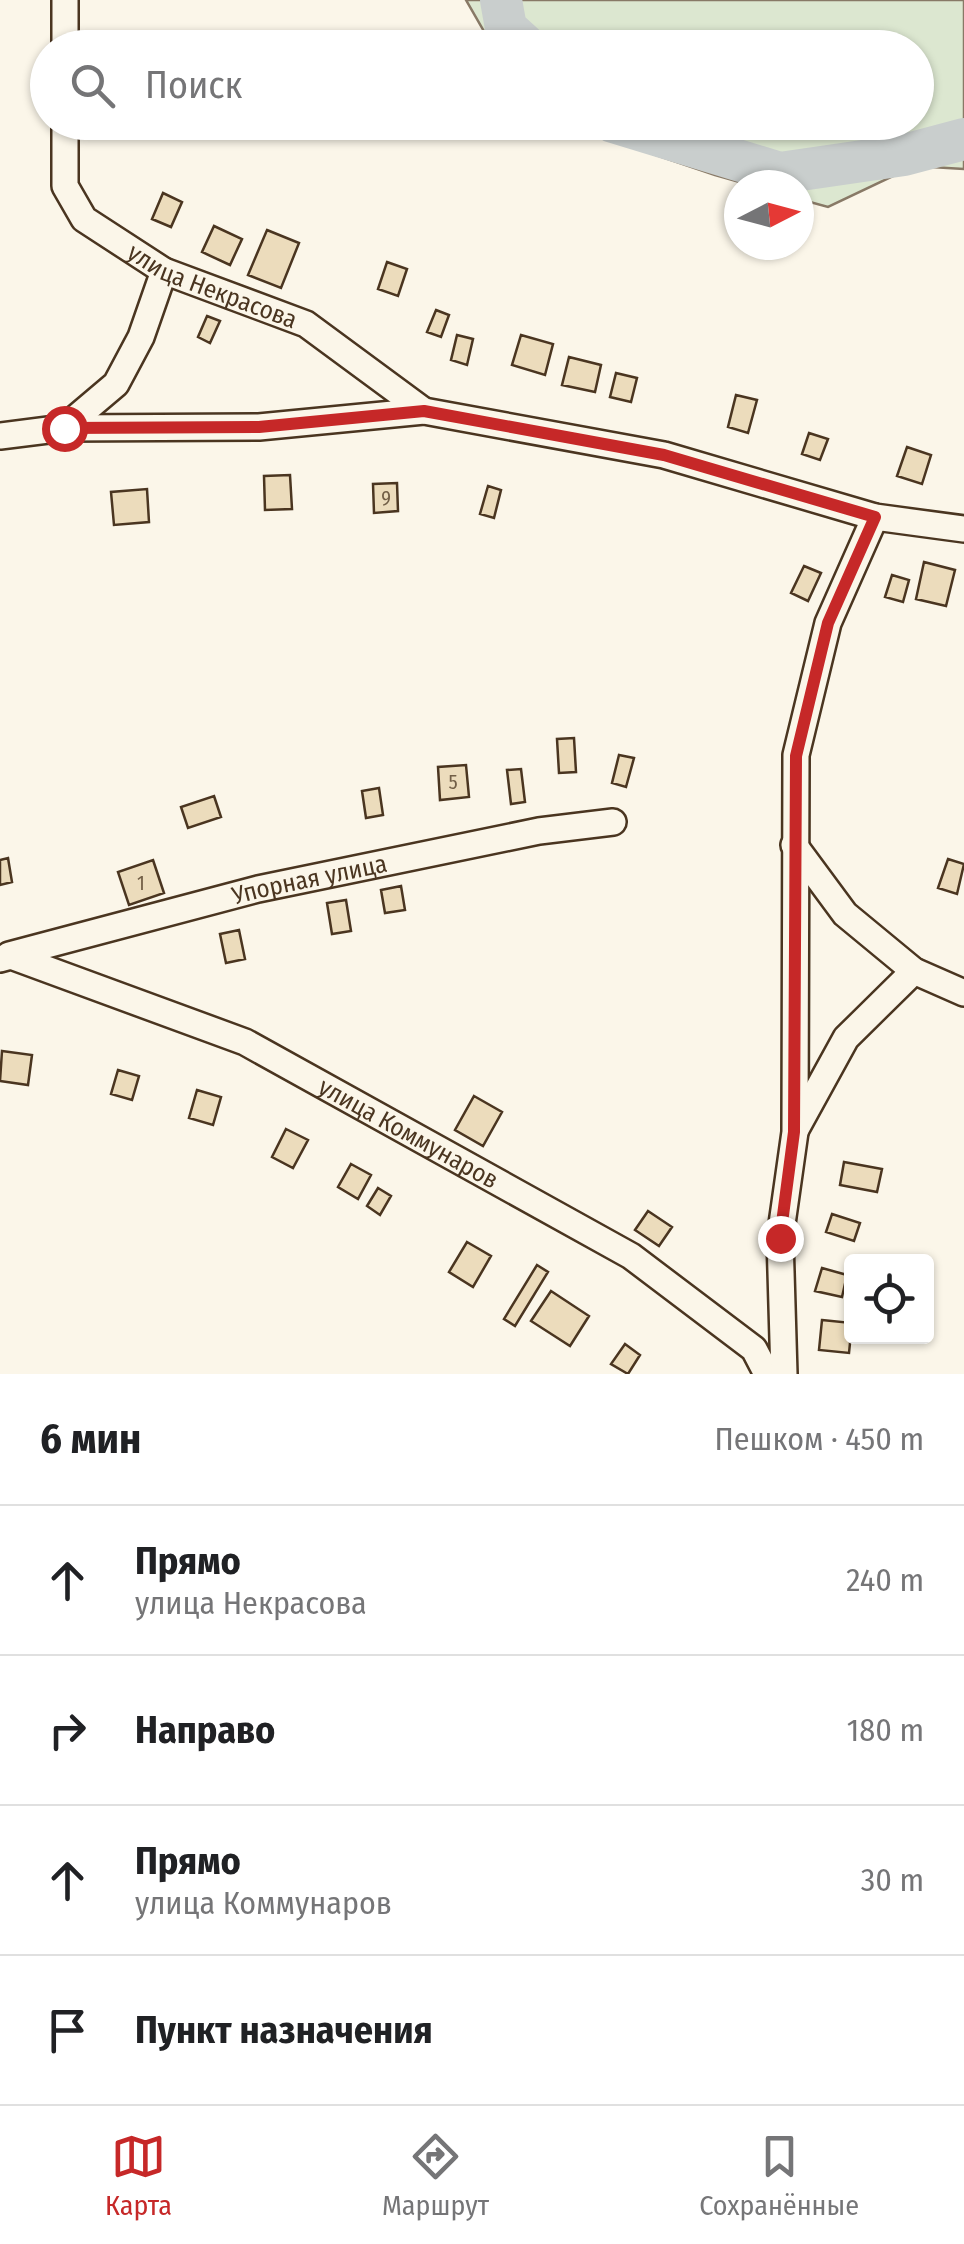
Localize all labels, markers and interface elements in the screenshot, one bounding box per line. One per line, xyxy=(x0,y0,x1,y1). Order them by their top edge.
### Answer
search box xyxy=(30,30,934,140)
icon: search xyxy=(65,58,120,113)
text: Поиск xyxy=(145,62,242,108)
north arrow xyxy=(724,170,814,260)
street label: улица Некрасова xyxy=(122,237,301,335)
route start xyxy=(42,406,88,452)
house number: 9 xyxy=(381,486,391,510)
house number: 5 xyxy=(448,770,458,794)
street label: Упорная улица xyxy=(228,849,390,912)
house number: 1 xyxy=(137,871,145,895)
street label: улица Коммунаров xyxy=(313,1072,503,1196)
route end xyxy=(758,1216,804,1262)
map controls xyxy=(844,1254,934,1344)
button: locate xyxy=(844,1254,934,1344)
text: 6 мин xyxy=(40,1414,141,1464)
text: Пешком · 450 m xyxy=(715,1420,924,1458)
text: Прямо xyxy=(135,1538,241,1584)
icon: ahead xyxy=(40,1553,95,1608)
text: 240 m xyxy=(846,1561,924,1599)
text: улица Некрасова xyxy=(135,1584,367,1622)
icon: right xyxy=(40,1703,95,1758)
text: Направо xyxy=(135,1707,275,1753)
text: 180 m xyxy=(847,1711,924,1749)
text: Прямо xyxy=(135,1838,241,1884)
icon: ahead xyxy=(40,1853,95,1908)
text: 30 m xyxy=(861,1861,924,1899)
text: улица Коммунаров xyxy=(135,1884,392,1922)
icon: arrive xyxy=(40,2003,95,2058)
text: Пункт назначения xyxy=(135,2007,433,2053)
tab: Карта xyxy=(105,2129,172,2222)
tab: Маршрут xyxy=(382,2129,489,2222)
tab: Сохранённые xyxy=(699,2129,859,2222)

